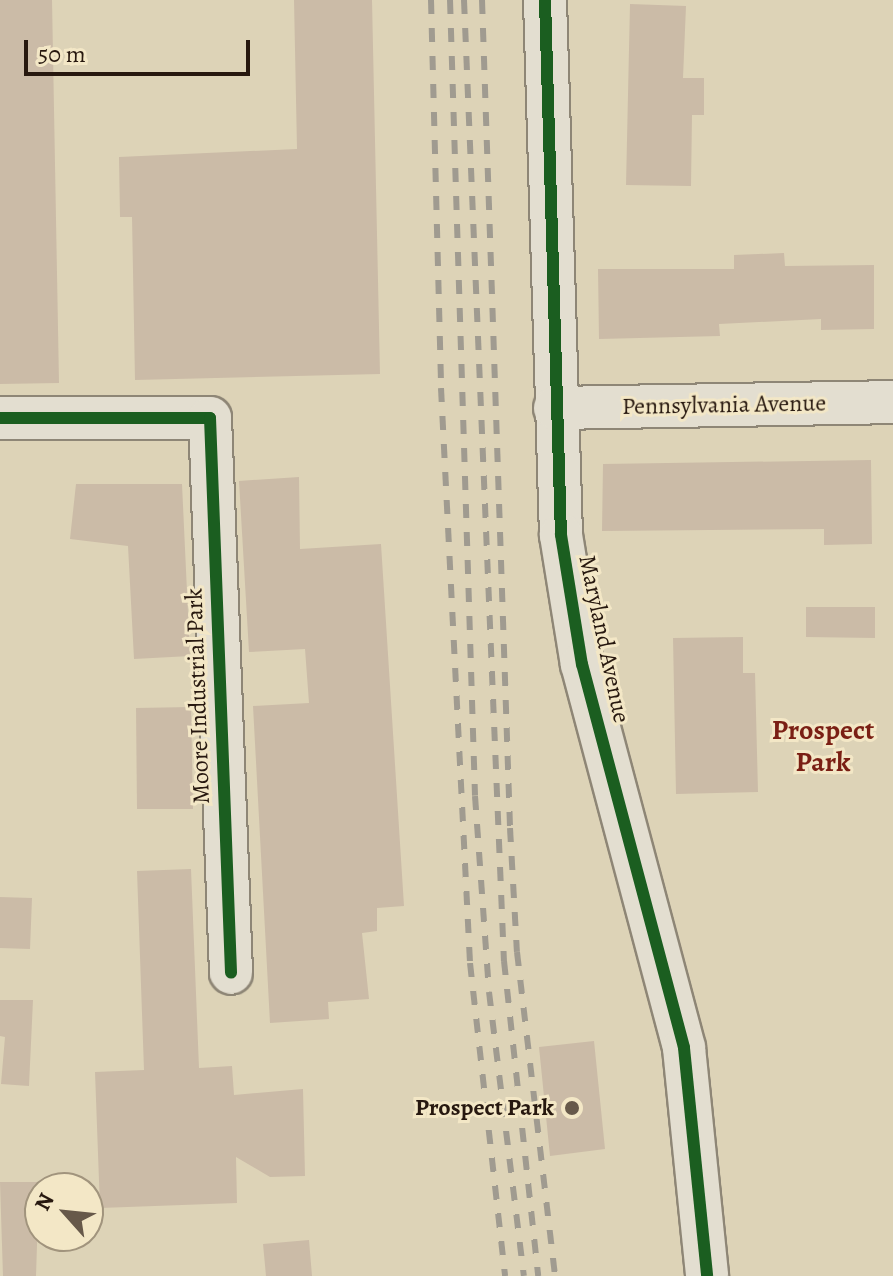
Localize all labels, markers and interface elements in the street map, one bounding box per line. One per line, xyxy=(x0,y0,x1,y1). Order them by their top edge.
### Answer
scale bar xyxy=(28,24,254,74)
text: 50 m xyxy=(38,38,86,70)
street label: Pennsylvania Avenue xyxy=(622,389,826,421)
street label: Maryland Avenue xyxy=(572,552,636,726)
street label: Moore Industrial Park xyxy=(180,588,216,804)
district label: Prospect Park xyxy=(772,713,874,779)
place label: Prospect Park xyxy=(415,1094,554,1122)
marker: Prospect Park xyxy=(561,1097,583,1119)
north arrow xyxy=(24,1172,104,1252)
text: N xyxy=(27,1188,61,1216)

